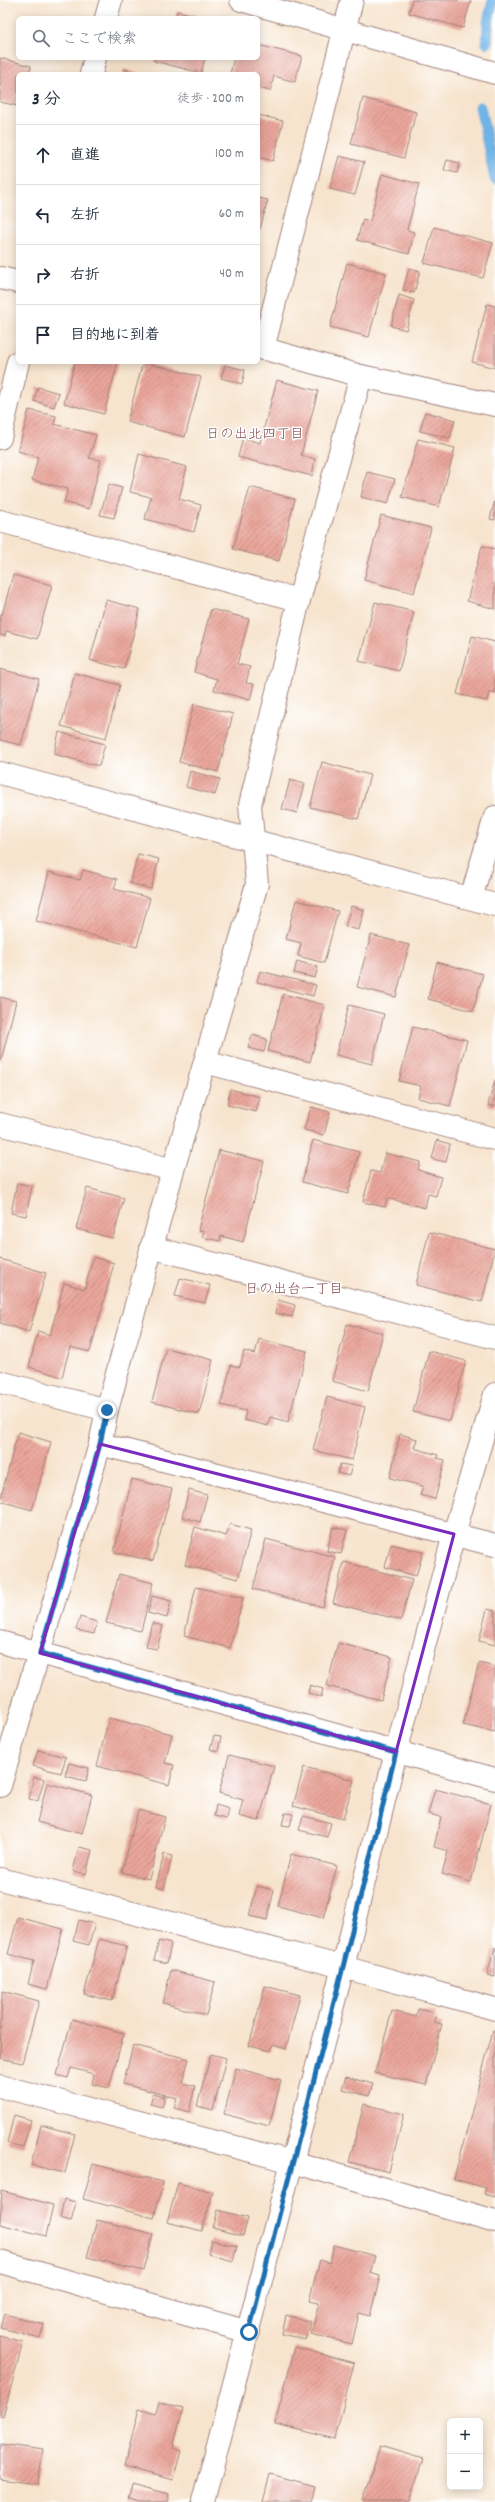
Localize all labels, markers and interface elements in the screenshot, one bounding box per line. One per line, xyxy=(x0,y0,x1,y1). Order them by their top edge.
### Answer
search box xyxy=(16,16,260,60)
icon: search xyxy=(30,27,52,49)
text: ここで検索 xyxy=(62,29,137,51)
text: 3 分 xyxy=(32,89,60,113)
text: 徒歩 · 200 m xyxy=(177,90,244,109)
icon: ahead xyxy=(32,144,54,166)
text: 直進 xyxy=(70,145,100,167)
text: 100 m xyxy=(215,145,244,164)
icon: left xyxy=(32,204,54,226)
text: 左折 xyxy=(70,205,100,227)
text: 60 m xyxy=(219,205,244,224)
icon: right xyxy=(32,264,54,286)
text: 右折 xyxy=(70,265,100,287)
text: 40 m xyxy=(220,265,244,284)
icon: arrive xyxy=(32,324,54,346)
text: 目的地に到着 xyxy=(70,325,160,347)
district label: 日の出北四丁目 xyxy=(206,425,304,445)
district label: 日の出台一丁目 xyxy=(245,1280,343,1300)
route end xyxy=(98,1401,116,1419)
route start xyxy=(240,2323,258,2341)
map controls xyxy=(447,2418,483,2490)
button: + xyxy=(447,2418,483,2454)
button: − xyxy=(447,2454,483,2490)

